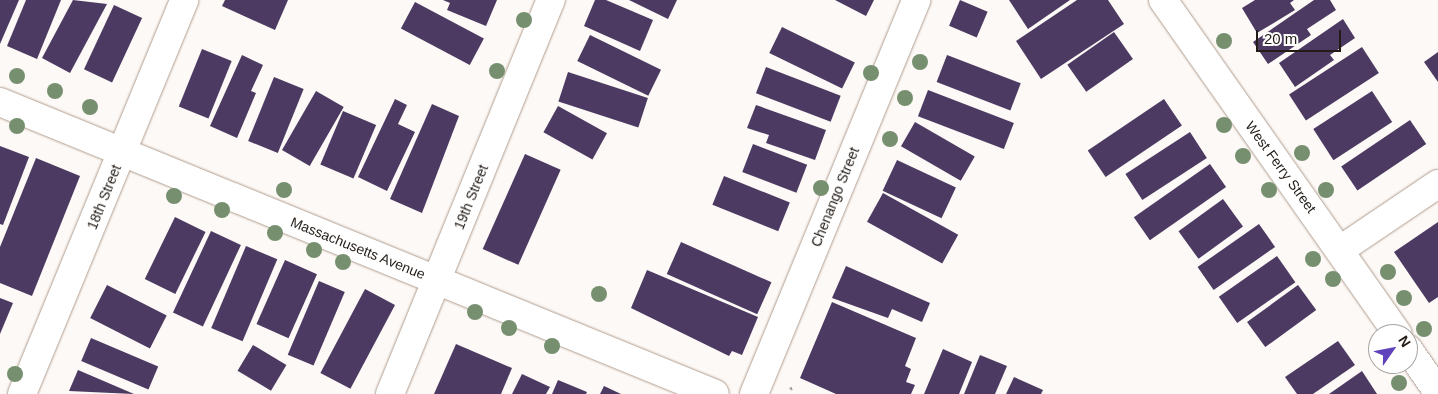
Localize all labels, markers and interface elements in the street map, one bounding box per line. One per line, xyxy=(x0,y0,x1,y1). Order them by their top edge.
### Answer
scale bar xyxy=(1258,20,1343,52)
text: 20 m xyxy=(1264,30,1297,47)
street label: West Ferry Street xyxy=(1242,118,1320,216)
street label: Chenango Street xyxy=(807,145,863,249)
street label: 18th Street xyxy=(83,162,125,232)
street label: 19th Street xyxy=(450,162,492,232)
street label: Massachusetts Avenue xyxy=(288,213,428,283)
north arrow xyxy=(1368,324,1418,374)
text: N xyxy=(1395,333,1414,350)

